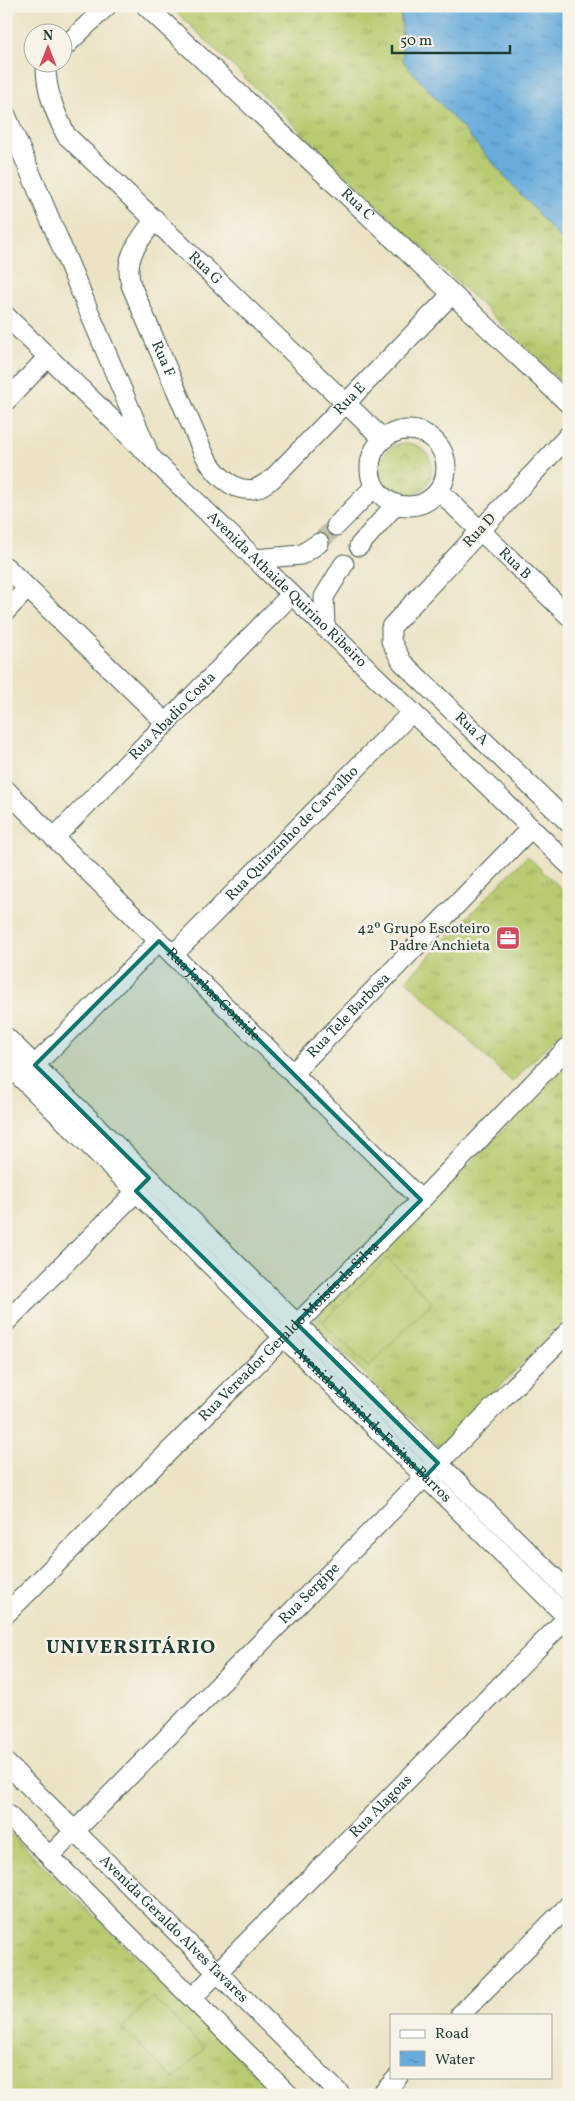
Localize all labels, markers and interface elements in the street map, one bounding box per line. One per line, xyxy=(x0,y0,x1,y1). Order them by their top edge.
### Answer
north arrow xyxy=(22,22,72,72)
scale bar xyxy=(392,22,510,54)
text: N xyxy=(43,27,53,46)
text: 50 m xyxy=(400,31,432,52)
street label: Rua C xyxy=(336,184,379,226)
street label: Rua G xyxy=(183,247,227,290)
street label: Rua F xyxy=(146,337,180,380)
street label: Rua E xyxy=(329,378,371,420)
street label: Avenida Athaide Quirino Ribeiro xyxy=(202,507,371,673)
street label: Rua D xyxy=(459,509,501,553)
street label: Rua B xyxy=(494,543,536,585)
street label: Rua Abadio Costa xyxy=(125,667,221,765)
street label: Rua A xyxy=(450,708,493,751)
street label: Rua Quinzinho de Carvalho xyxy=(221,761,364,906)
place label: 42º Grupo Escoteiro Padre Anchieta xyxy=(357,919,490,957)
office icon: 42º Grupo Escoteiro Padre Anchieta xyxy=(495,925,521,951)
street label: Rua Jarbas Gomide xyxy=(161,943,265,1046)
street label: Rua Tele Barbosa xyxy=(302,968,395,1063)
street label: Rua Vereador Geraldo Moisés da Silva xyxy=(194,1236,384,1427)
street label: Avenida Daniel de Freitas Barros xyxy=(289,1342,456,1508)
street label: Rua Sergipe xyxy=(274,1558,345,1629)
district label: UNIVERSITÁRIO xyxy=(46,1634,216,1662)
street label: Rua Alagoas xyxy=(345,1770,417,1843)
street label: Avenida Geraldo Alves Tavares xyxy=(94,1851,253,2008)
legend xyxy=(390,2014,552,2078)
text: Road xyxy=(435,2024,469,2045)
text: Water xyxy=(435,2050,475,2071)

